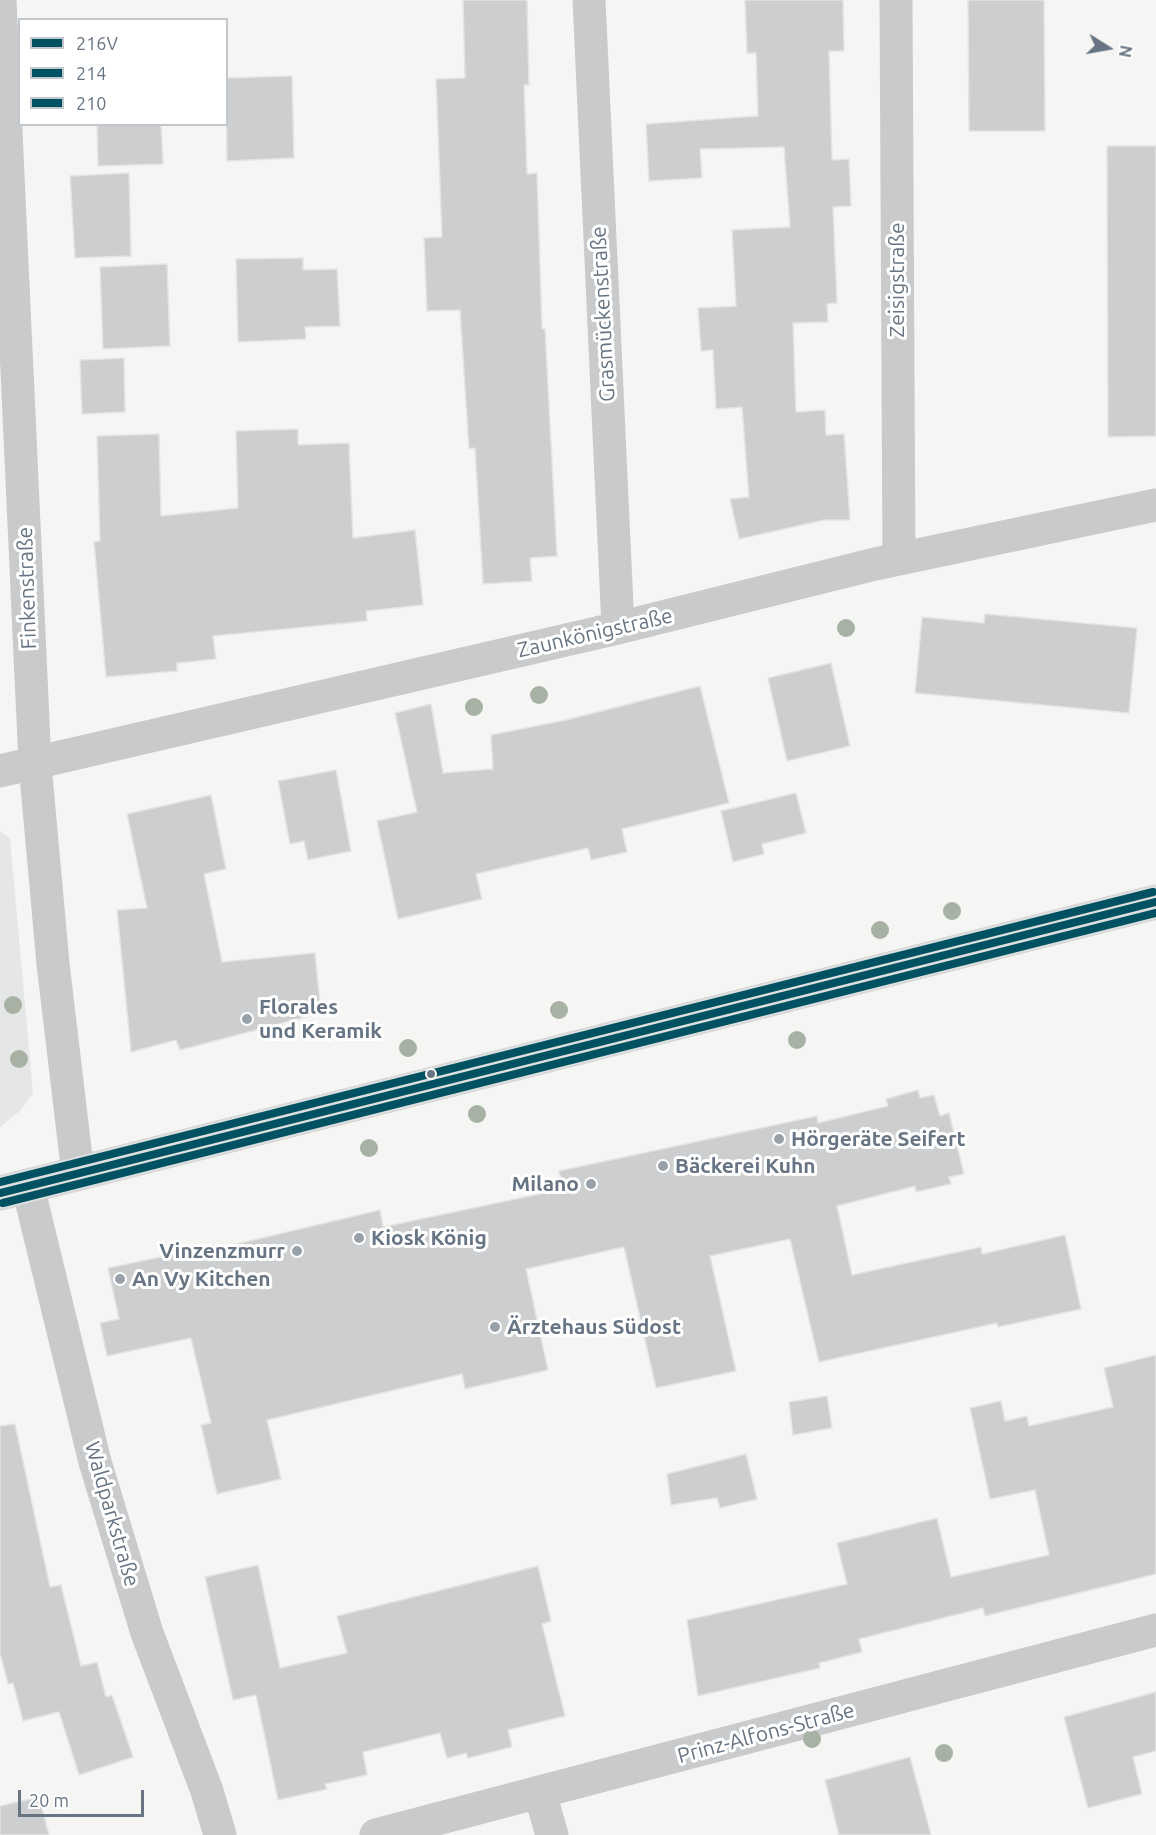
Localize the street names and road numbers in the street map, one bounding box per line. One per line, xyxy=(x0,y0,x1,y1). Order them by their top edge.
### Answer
street label: Zeisigstraße xyxy=(884,222,910,338)
street label: Grasmückenstraße xyxy=(586,226,620,402)
street label: Finkenstraße xyxy=(12,526,42,650)
street label: Zaunkönigstraße xyxy=(515,603,675,663)
street label: Waldparkstraße xyxy=(79,1439,145,1589)
street label: Prinz-Alfons-Straße xyxy=(675,1697,857,1769)

